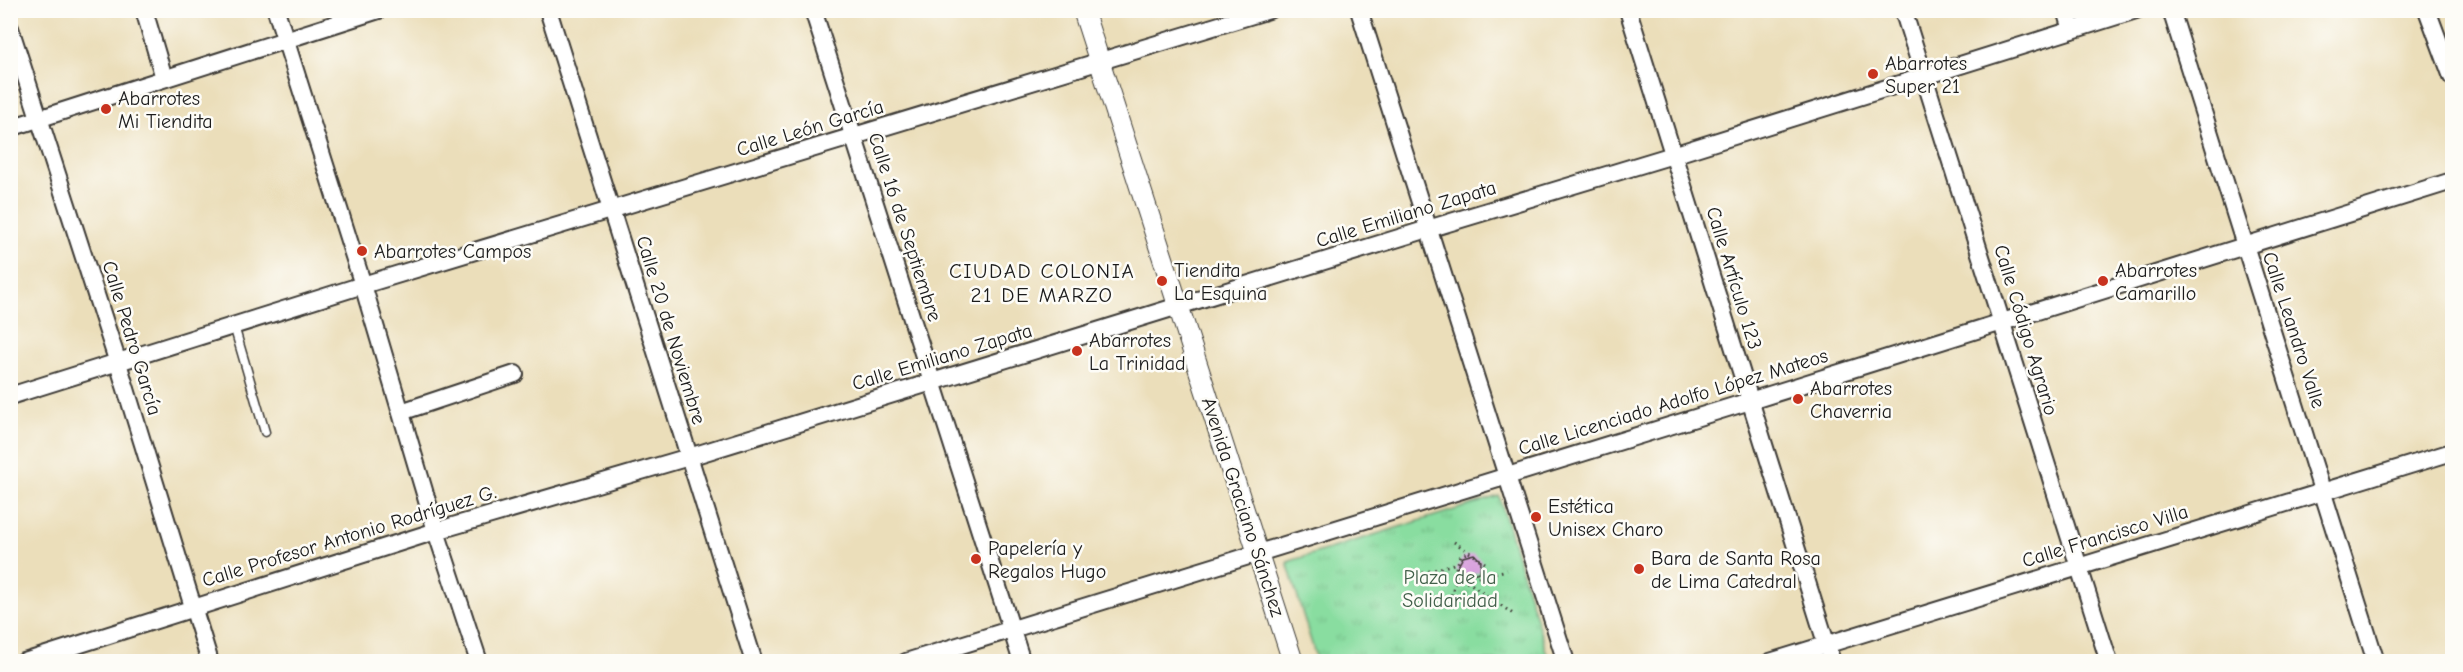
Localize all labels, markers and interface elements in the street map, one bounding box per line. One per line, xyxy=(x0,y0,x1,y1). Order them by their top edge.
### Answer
place label: Abarrotes Super 21 xyxy=(1885,52,1967,98)
marker: Abarrotes Super 21 xyxy=(1866,67,1880,81)
place label: Abarrotes Mi Tiendita xyxy=(118,87,213,133)
street label: Calle León García xyxy=(734,95,886,161)
marker: Abarrotes Mi Tiendita xyxy=(99,102,113,116)
street label: Calle 16 de Septiembre xyxy=(864,130,946,324)
street label: Calle Emiliano Zapata xyxy=(1313,176,1499,252)
street label: Calle Artículo 123 xyxy=(1701,204,1767,352)
street label: Calle 20 de Noviembre xyxy=(631,233,711,427)
place label: Abarrotes Campos xyxy=(374,240,531,263)
street label: Calle Código Agrario xyxy=(1989,242,2063,418)
marker: Abarrotes Campos xyxy=(355,244,369,258)
street label: Calle Leandro Valle xyxy=(2258,249,2330,411)
street label: Calle Pedro García xyxy=(98,258,166,418)
district label: CIUDAD COLONIA 21 DE MARZO xyxy=(949,259,1135,307)
place label: Tiendita La Esquina xyxy=(1174,259,1267,305)
place label: Abarrotes Camarillo xyxy=(2115,259,2197,305)
marker: Tiendita La Esquina xyxy=(1155,274,1169,288)
marker: Abarrotes Camarillo xyxy=(2096,274,2110,288)
street label: Calle Emiliano Zapata xyxy=(849,319,1035,395)
place label: Abarrotes La Trinidad xyxy=(1089,329,1186,375)
marker: Abarrotes La Trinidad xyxy=(1070,344,1084,358)
street label: Calle Licenciado Adolfo López Mateos xyxy=(1515,344,1831,460)
place label: Abarrotes Chaverria xyxy=(1810,377,1892,423)
marker: Abarrotes Chaverria xyxy=(1791,392,1805,406)
street label: Avenida Graciano Sánchez xyxy=(1197,394,1289,620)
street label: Calle Profesor Antonio Rodríguez G. xyxy=(199,480,499,592)
place label: Estética Unisex Charo xyxy=(1548,495,1663,541)
street label: Calle Francisco Villa xyxy=(2019,500,2191,572)
marker: Estética Unisex Charo xyxy=(1529,510,1543,524)
place label: Papelería y Regalos Hugo xyxy=(988,537,1106,583)
place label: Bara de Santa Rosa de Lima Catedral xyxy=(1651,547,1821,593)
marker: Papelería y Regalos Hugo xyxy=(969,552,983,566)
marker: Bara de Santa Rosa de Lima Catedral xyxy=(1632,562,1646,576)
park label: Plaza de la Solidaridad xyxy=(1402,566,1498,612)

